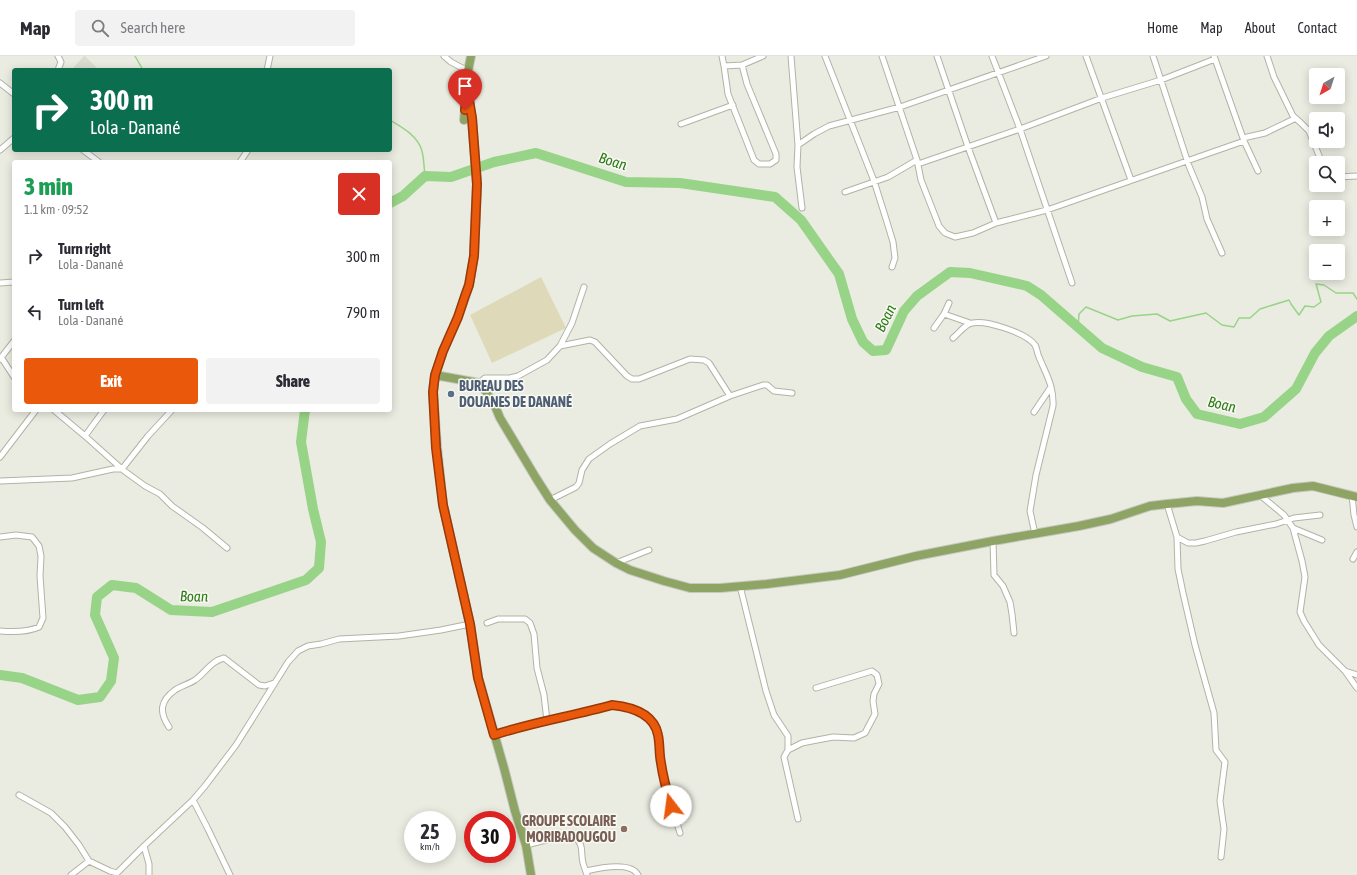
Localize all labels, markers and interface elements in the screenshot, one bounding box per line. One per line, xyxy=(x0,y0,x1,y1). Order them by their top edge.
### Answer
search box xyxy=(75,10,355,46)
text: Map xyxy=(20,17,51,39)
icon: search xyxy=(89,17,111,39)
text: Search here xyxy=(121,19,185,36)
text: Home xyxy=(1147,20,1178,36)
text: Map xyxy=(1200,20,1223,36)
text: About xyxy=(1245,20,1276,36)
text: Contact xyxy=(1298,20,1337,36)
north arrow xyxy=(1309,68,1345,104)
map controls xyxy=(1309,68,1345,280)
pin xyxy=(448,69,482,110)
icon: arrive xyxy=(454,75,476,97)
icon: right xyxy=(24,84,76,136)
text: 300 m xyxy=(90,84,153,116)
button: sound xyxy=(1309,112,1345,148)
text: Lola - Danané xyxy=(90,117,180,138)
water label: Boan xyxy=(597,149,629,173)
button: search xyxy=(1309,156,1345,192)
text: 3 min xyxy=(24,173,73,200)
button: close xyxy=(338,173,380,215)
button: + xyxy=(1309,200,1345,236)
text: 1.1 km · 09:52 xyxy=(24,202,89,217)
text: Turn right xyxy=(58,240,111,257)
button: − xyxy=(1309,244,1345,280)
icon: right xyxy=(24,245,46,267)
text: 300 m xyxy=(346,248,380,265)
text: Lola - Danané xyxy=(58,257,123,272)
text: Turn left xyxy=(58,296,104,313)
icon: left xyxy=(24,301,46,323)
water label: Boan xyxy=(871,301,899,335)
text: 790 m xyxy=(346,304,380,321)
text: Lola - Danané xyxy=(58,313,123,328)
button: Exit xyxy=(24,358,198,404)
button: Share xyxy=(206,358,380,404)
place label: BUREAU DES DOUANES DE DANANÉ xyxy=(459,378,572,410)
marker: BUREAU DES DOUANES DE DANANÉ xyxy=(446,389,456,399)
water label: Boan xyxy=(1206,393,1238,415)
water label: Boan xyxy=(180,587,208,605)
position arrow xyxy=(650,785,692,827)
speed limit sign: 30 xyxy=(464,811,516,863)
place label: GROUPE SCOLAIRE MORIBADOUGOU xyxy=(522,813,616,845)
text: 25 xyxy=(421,820,439,843)
marker: GROUPE SCOLAIRE MORIBADOUGOU xyxy=(619,824,629,834)
text: km/h xyxy=(420,841,440,852)

